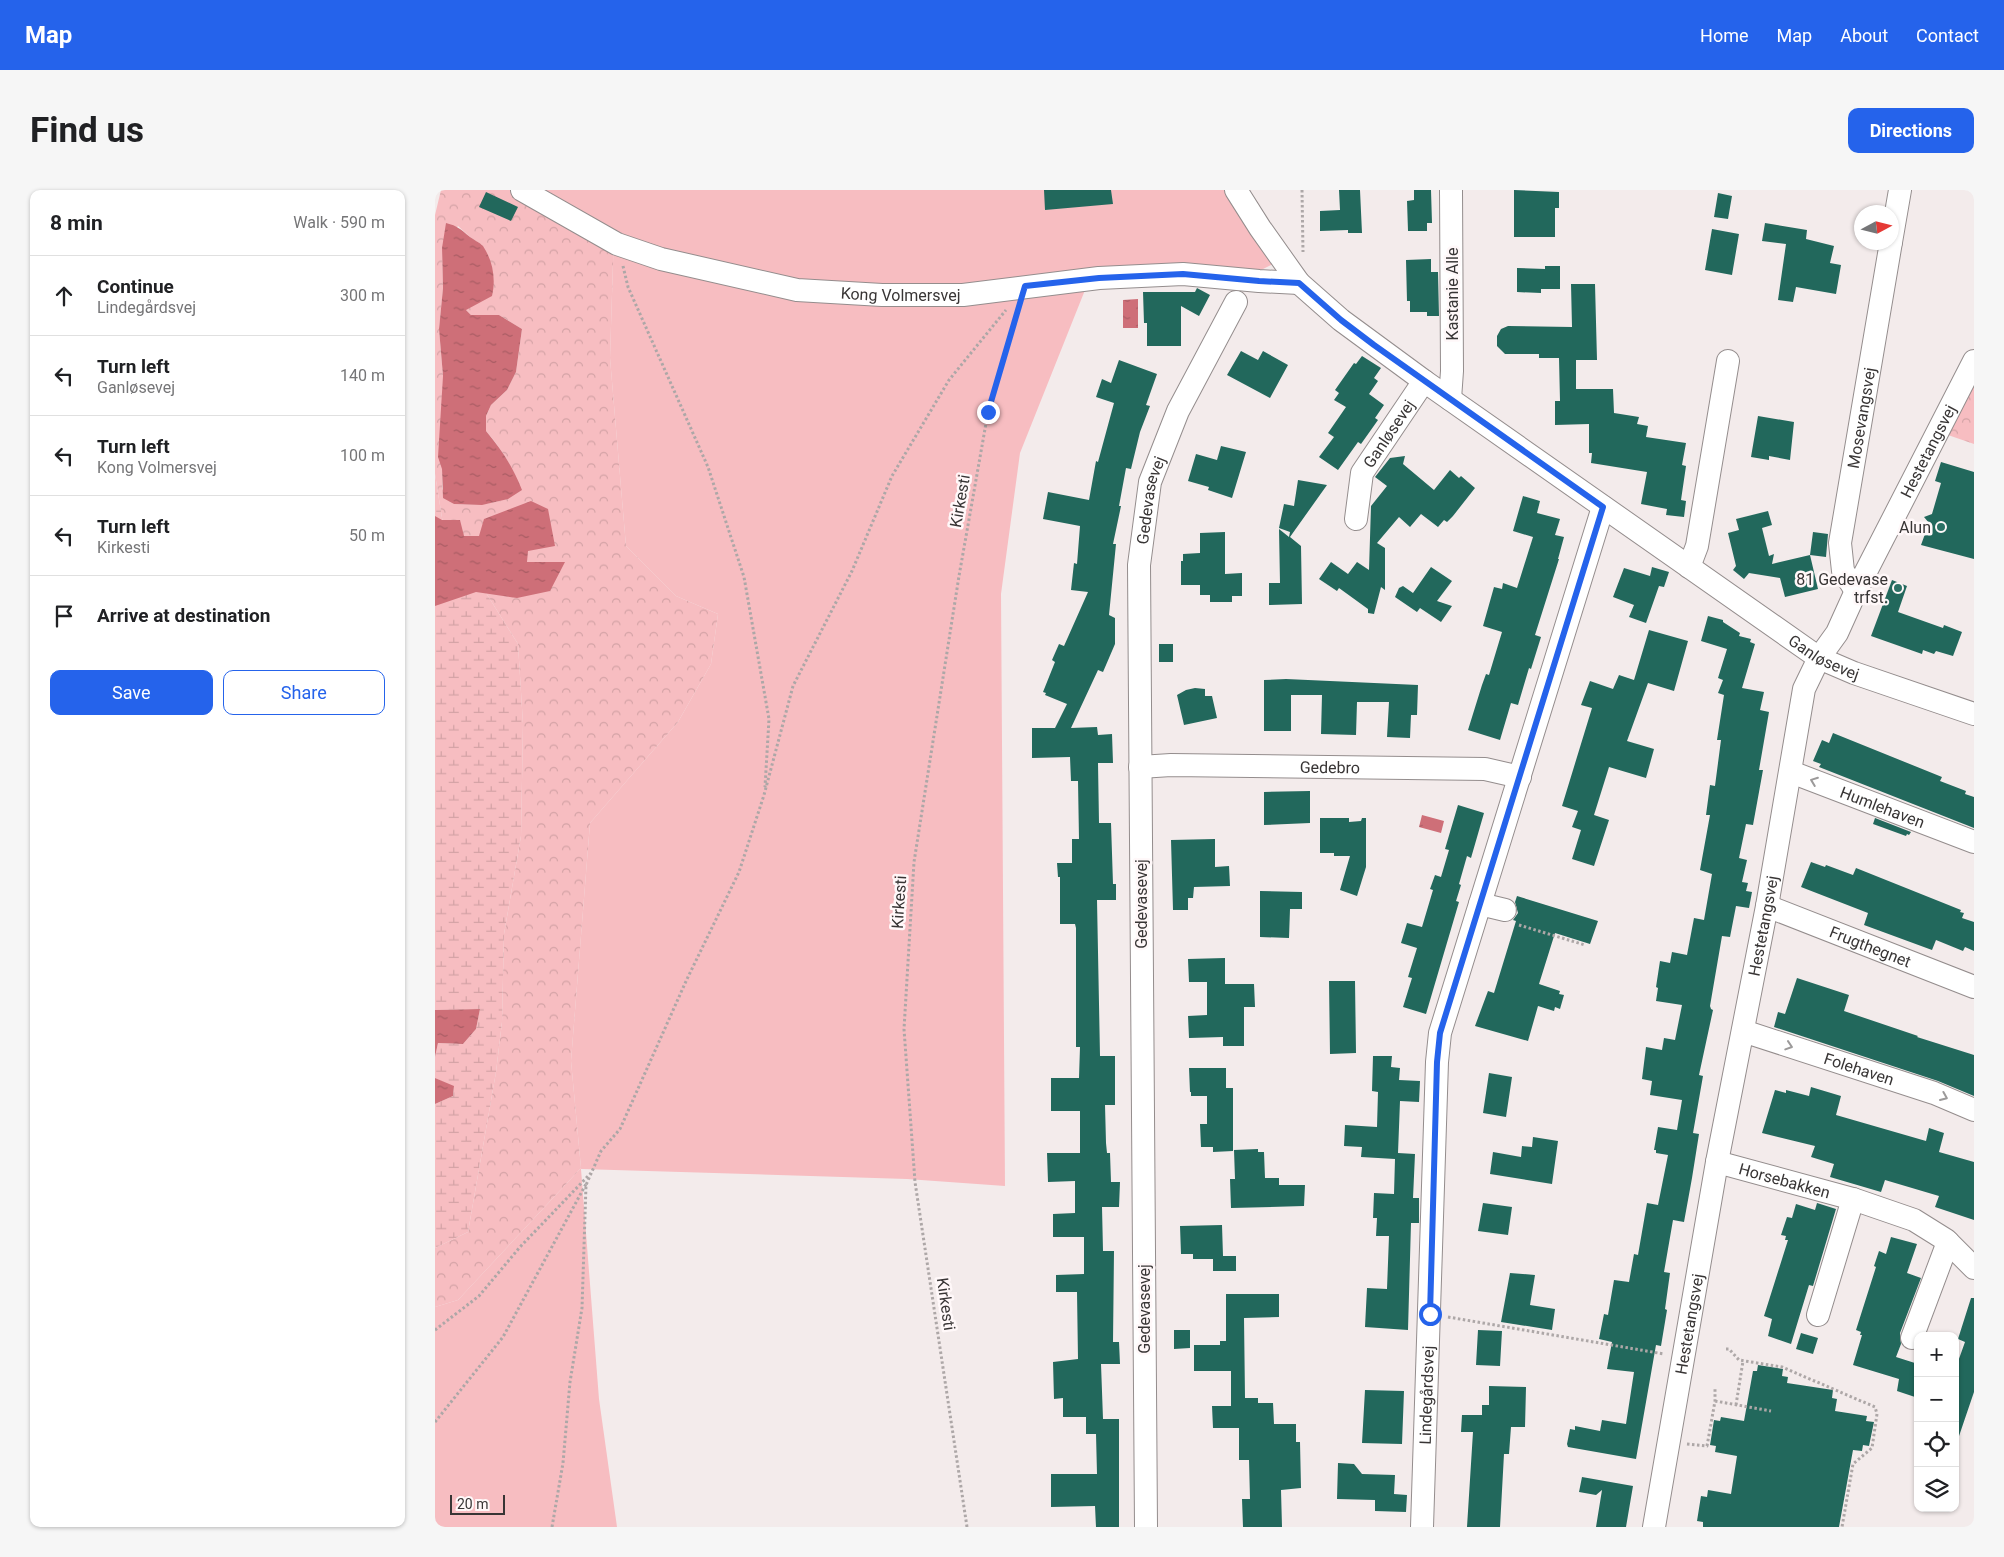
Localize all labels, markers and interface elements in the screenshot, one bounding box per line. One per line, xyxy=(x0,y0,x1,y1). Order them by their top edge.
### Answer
text: Map xyxy=(25,21,72,49)
text: Home xyxy=(1700,25,1749,46)
text: Map xyxy=(1777,25,1812,46)
text: About xyxy=(1840,25,1888,46)
text: Contact xyxy=(1916,25,1979,46)
button: Directions xyxy=(1848,108,1974,153)
text: Find us xyxy=(30,110,144,151)
north arrow xyxy=(1854,205,1899,250)
text: 8 min xyxy=(50,211,103,235)
text: Walk · 590 m xyxy=(293,213,385,232)
street label: Kastanie Alle xyxy=(1443,248,1462,340)
text: Continue xyxy=(97,275,174,298)
icon: ahead xyxy=(50,282,78,310)
street label: Kong Volmersvej xyxy=(840,283,960,305)
text: 300 m xyxy=(340,286,385,305)
text: Lindegårdsvej xyxy=(97,298,196,317)
text: Turn left xyxy=(97,355,170,378)
icon: left xyxy=(50,362,78,390)
text: 140 m xyxy=(340,366,385,385)
street label: Mosevangsvej xyxy=(1843,366,1879,470)
text: Ganløsevej xyxy=(97,378,175,397)
street label: Ganløsevej xyxy=(1359,396,1418,471)
route end xyxy=(977,401,1000,424)
street label: Hestetangsvej xyxy=(1896,401,1960,501)
text: Turn left xyxy=(97,435,170,458)
icon: left xyxy=(50,442,78,470)
text: 100 m xyxy=(340,446,385,465)
street label: Gedevasevej xyxy=(1132,453,1169,545)
text: Kong Volmersvej xyxy=(97,458,217,477)
street label: Kirkesti xyxy=(946,473,974,529)
text: Turn left xyxy=(97,515,170,538)
place label: Alun xyxy=(1899,518,1931,537)
marker: Alun xyxy=(1935,521,1947,533)
icon: left xyxy=(50,522,78,550)
text: 50 m xyxy=(349,526,385,545)
text: Kirkesti xyxy=(97,538,150,557)
place label: 81 Gedevase trfst. xyxy=(1796,570,1888,607)
marker: 81 Gedevase trfst. xyxy=(1892,582,1904,594)
icon: arrive xyxy=(50,602,78,630)
text: Arrive at destination xyxy=(97,604,270,627)
street label: Ganløsevej xyxy=(1785,630,1862,684)
button: Save xyxy=(50,670,213,715)
button: Share xyxy=(223,670,385,715)
street label: Gedebro xyxy=(1300,757,1360,777)
one-way arrow xyxy=(1810,777,1819,787)
street label: Humlehaven xyxy=(1838,782,1928,832)
street label: Gedevasevej xyxy=(1132,859,1151,949)
street label: Hestetangsvej xyxy=(1744,874,1782,978)
street label: Kirkesti xyxy=(888,875,910,929)
street label: Frugthegnet xyxy=(1827,922,1914,971)
one-way arrow xyxy=(1785,1041,1793,1051)
street label: Folehaven xyxy=(1822,1048,1896,1089)
one-way arrow xyxy=(1939,1091,1948,1102)
street label: Horsebakken xyxy=(1737,1159,1832,1202)
street label: Gedevasevej xyxy=(1135,1264,1154,1354)
street label: Hestetangsvej xyxy=(1671,1272,1707,1376)
street label: Kirkesti xyxy=(933,1276,959,1332)
route start xyxy=(1419,1303,1442,1326)
map controls xyxy=(1914,1332,1959,1512)
button: + xyxy=(1914,1332,1959,1377)
street label: Lindegårdsvej xyxy=(1415,1345,1437,1445)
button: − xyxy=(1914,1377,1959,1422)
button: locate xyxy=(1914,1422,1959,1467)
button: layers xyxy=(1914,1467,1959,1512)
scale bar xyxy=(450,1492,505,1515)
text: 20 m xyxy=(457,1496,489,1512)

